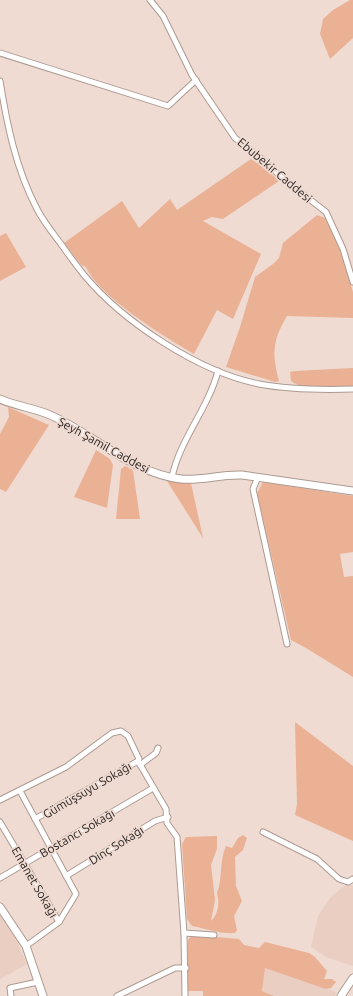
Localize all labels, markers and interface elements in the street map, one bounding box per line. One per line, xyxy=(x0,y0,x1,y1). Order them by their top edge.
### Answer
street label: Ebubekir Caddesi xyxy=(235,135,315,205)
street label: Şeyh Şamil Caddesi xyxy=(56,415,152,476)
street label: Gümüşsuyu Sokağı xyxy=(40,759,134,821)
street label: Bostancı Sokağı xyxy=(37,806,117,860)
street label: Dinç Sokağı xyxy=(86,823,146,867)
street label: Emanet Sokağı xyxy=(9,844,61,920)

